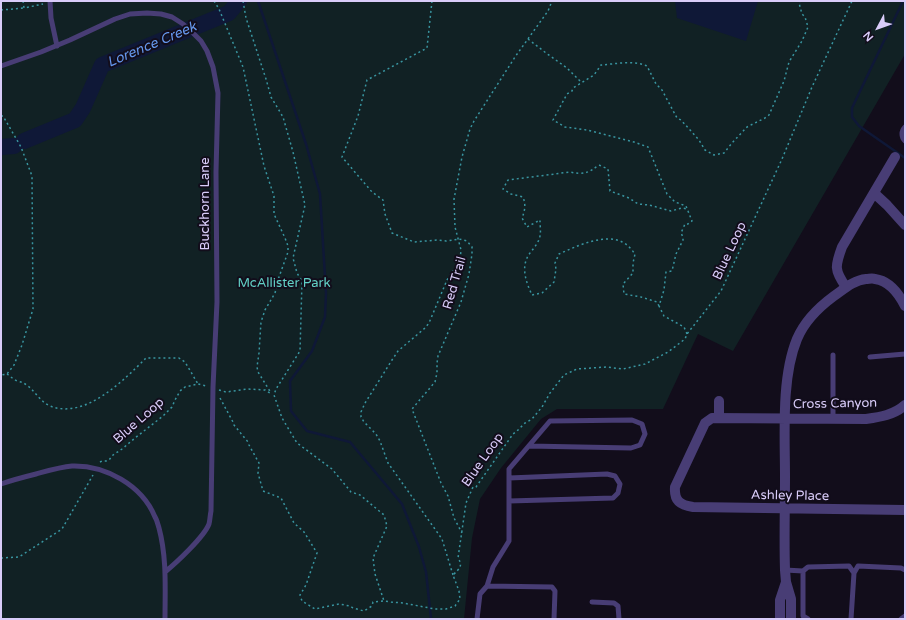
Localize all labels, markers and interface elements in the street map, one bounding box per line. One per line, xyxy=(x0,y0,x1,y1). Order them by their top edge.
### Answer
north arrow xyxy=(858,8,898,48)
water label: Lorence Creek xyxy=(105,19,199,71)
text: N xyxy=(861,29,876,44)
street label: Buckhorn Lane xyxy=(198,157,214,251)
street label: Blue Loop xyxy=(710,219,750,283)
street label: Red Trail xyxy=(440,255,470,311)
park label: McAllister Park xyxy=(237,276,331,292)
street label: Blue Loop xyxy=(110,395,168,447)
street label: Cross Canyon xyxy=(793,395,877,413)
street label: Blue Loop xyxy=(459,430,507,490)
street label: Ashley Place xyxy=(751,488,829,504)

